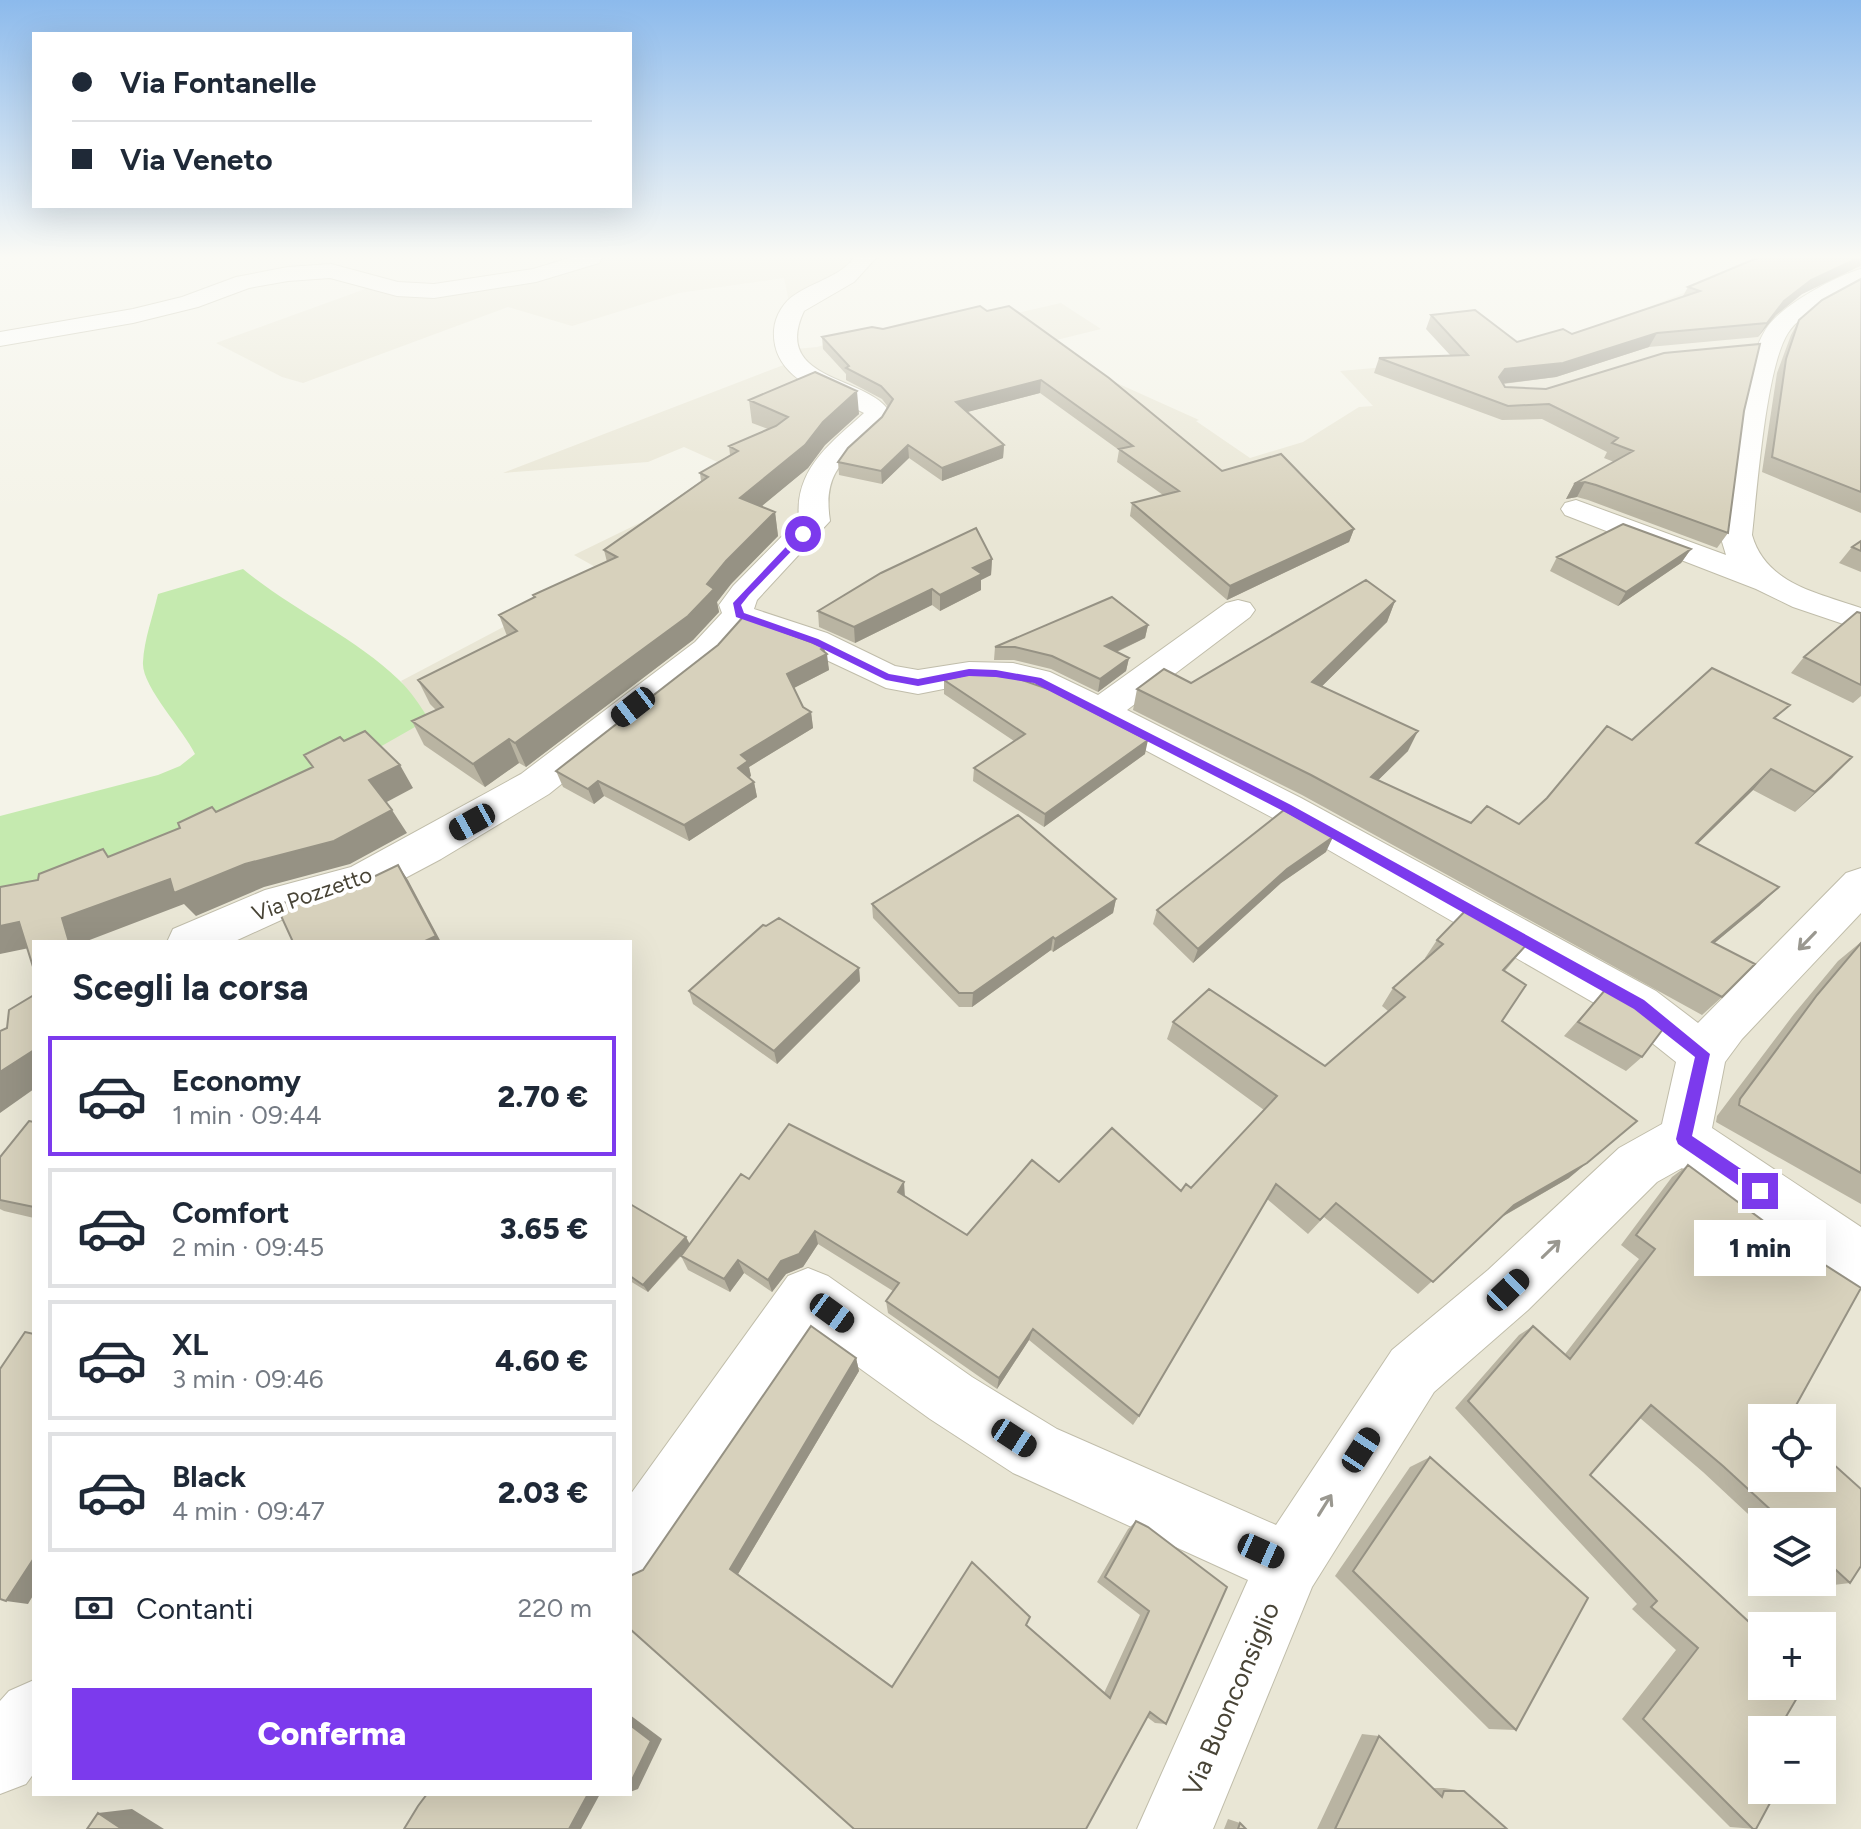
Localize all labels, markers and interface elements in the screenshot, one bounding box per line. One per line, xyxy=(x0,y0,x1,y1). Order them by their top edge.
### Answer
text: Via Fontanelle xyxy=(120,64,316,101)
text: Via Veneto xyxy=(120,141,273,178)
route start xyxy=(785,516,821,552)
car xyxy=(607,683,659,731)
car xyxy=(445,800,499,844)
street label: Via Pozzetto xyxy=(248,861,376,927)
one-way arrow xyxy=(1798,931,1817,950)
text: Scegli la corsa xyxy=(72,966,309,1009)
icon: car xyxy=(76,1060,148,1132)
text: Economy xyxy=(172,1062,301,1099)
text: 2.70 € xyxy=(498,1078,588,1115)
text: 1 min · 09:44 xyxy=(172,1099,322,1131)
route end xyxy=(1742,1173,1778,1209)
icon: car xyxy=(76,1192,148,1264)
text: Comfort xyxy=(172,1194,290,1231)
text: 3.65 € xyxy=(500,1210,588,1247)
callout: 1 min xyxy=(1694,1219,1826,1275)
text: 2 min · 09:45 xyxy=(172,1231,324,1263)
text: 1 min xyxy=(1729,1232,1791,1264)
one-way arrow xyxy=(1540,1240,1560,1259)
car xyxy=(1482,1265,1534,1315)
car xyxy=(806,1289,858,1337)
icon: car xyxy=(76,1324,148,1396)
text: XL xyxy=(172,1326,208,1363)
text: 4.60 € xyxy=(495,1342,588,1379)
text: 3 min · 09:46 xyxy=(172,1363,324,1395)
map controls xyxy=(1748,1404,1836,1804)
button: locate xyxy=(1748,1404,1836,1492)
car xyxy=(987,1415,1041,1461)
car xyxy=(1338,1423,1384,1477)
icon: car xyxy=(76,1456,148,1528)
text: Black xyxy=(172,1458,246,1495)
text: 2.03 € xyxy=(498,1474,588,1511)
one-way arrow xyxy=(1318,1494,1334,1517)
text: 4 min · 09:47 xyxy=(172,1495,325,1527)
button: layers xyxy=(1748,1508,1836,1596)
car xyxy=(1234,1530,1288,1572)
icon: cash xyxy=(72,1586,116,1630)
text: Contanti xyxy=(136,1590,253,1627)
text: 220 m xyxy=(518,1592,592,1624)
street label: Via Buonconsiglio xyxy=(1176,1597,1286,1801)
button: + xyxy=(1748,1612,1836,1700)
button: Conferma xyxy=(72,1688,592,1780)
button: − xyxy=(1748,1716,1836,1804)

